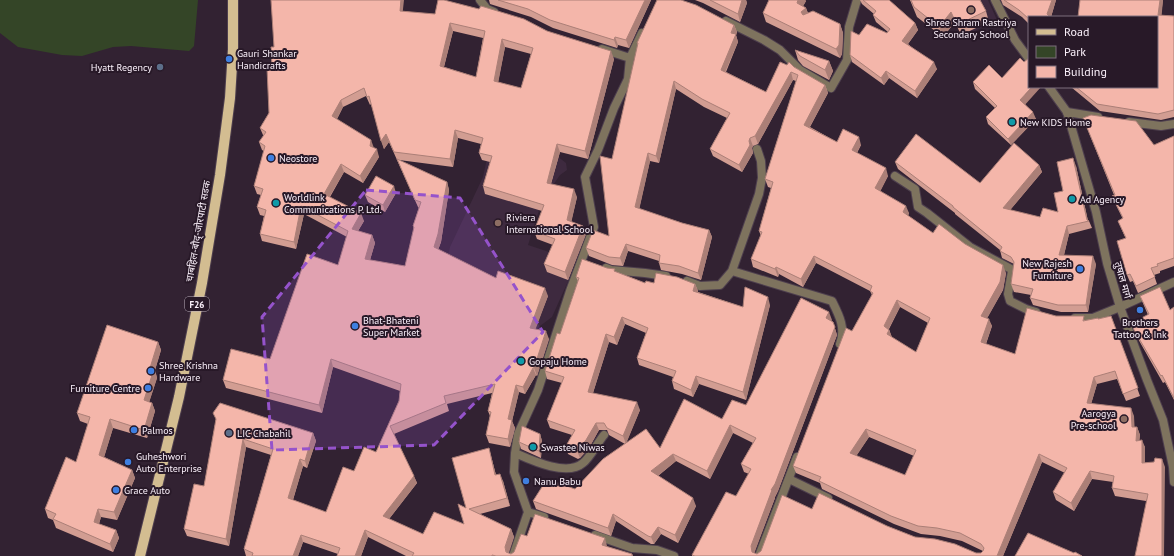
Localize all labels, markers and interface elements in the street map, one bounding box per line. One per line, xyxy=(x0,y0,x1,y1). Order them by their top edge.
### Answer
marker: Shree Shram Rastriya Secondary School xyxy=(966,5,976,15)
place label: Shree Shram Rastriya Secondary School xyxy=(926,16,1017,41)
legend xyxy=(1028,16,1158,88)
text: Road xyxy=(1064,24,1089,39)
text: Park xyxy=(1064,44,1086,59)
place label: Gauri Shankar Handicrafts xyxy=(237,47,297,72)
marker: Gauri Shankar Handicrafts xyxy=(224,54,234,64)
place label: Hyatt Regency xyxy=(91,61,152,74)
marker: Hyatt Regency xyxy=(155,62,165,72)
text: Building xyxy=(1064,64,1107,79)
place label: New KIDS Home xyxy=(1020,116,1090,129)
marker: New KIDS Home xyxy=(1007,117,1017,127)
place label: Neostore xyxy=(279,152,317,165)
marker: Neostore xyxy=(266,153,276,163)
street label: चाबहिल-बौद्-जोरपाटी सडक xyxy=(183,179,214,283)
place label: Worldlink Communications P. Ltd. xyxy=(284,191,382,216)
place label: Ad Agency xyxy=(1080,193,1125,206)
marker: Ad Agency xyxy=(1067,194,1077,204)
marker: Worldlink Communications P. Ltd. xyxy=(271,198,281,208)
place label: Riviera International School xyxy=(506,211,593,236)
marker: Riviera International School xyxy=(493,218,503,228)
place label: New Rajesh Furniture xyxy=(1022,257,1072,282)
street label: तुषाल मार्ग xyxy=(1112,260,1135,301)
marker: New Rajesh Furniture xyxy=(1075,264,1085,274)
road number: F26 xyxy=(185,297,209,311)
marker: Brothers Tattoo & Ink xyxy=(1135,305,1145,315)
place label: Bhat-Bhateni Super Market xyxy=(363,314,420,339)
place label: Brothers Tattoo & Ink xyxy=(1113,316,1167,341)
marker: Bhat-Bhateni Super Market xyxy=(350,321,360,331)
place label: Gopaju Home xyxy=(529,355,587,368)
marker: Gopaju Home xyxy=(516,356,526,366)
place label: Shree Krishna Hardware xyxy=(159,359,218,384)
marker: Shree Krishna Hardware xyxy=(146,366,156,376)
place label: Furniture Centre xyxy=(70,382,140,395)
marker: Furniture Centre xyxy=(143,383,153,393)
place label: Aarogya Pre-school xyxy=(1071,407,1116,432)
marker: Aarogya Pre-school xyxy=(1119,414,1129,424)
place label: Palmos xyxy=(142,424,173,437)
marker: Palmos xyxy=(129,425,139,435)
place label: LIC Chabahil xyxy=(237,427,291,440)
marker: LIC Chabahil xyxy=(224,428,234,438)
place label: Swastee Niwas xyxy=(541,441,605,454)
marker: Swastee Niwas xyxy=(528,442,538,452)
place label: Guheshwori Auto Enterprise xyxy=(136,450,202,475)
marker: Guheshwori Auto Enterprise xyxy=(123,457,133,467)
place label: Nanu Babu xyxy=(534,475,581,488)
marker: Nanu Babu xyxy=(521,476,531,486)
place label: Grace Auto xyxy=(124,484,170,497)
marker: Grace Auto xyxy=(111,485,121,495)

